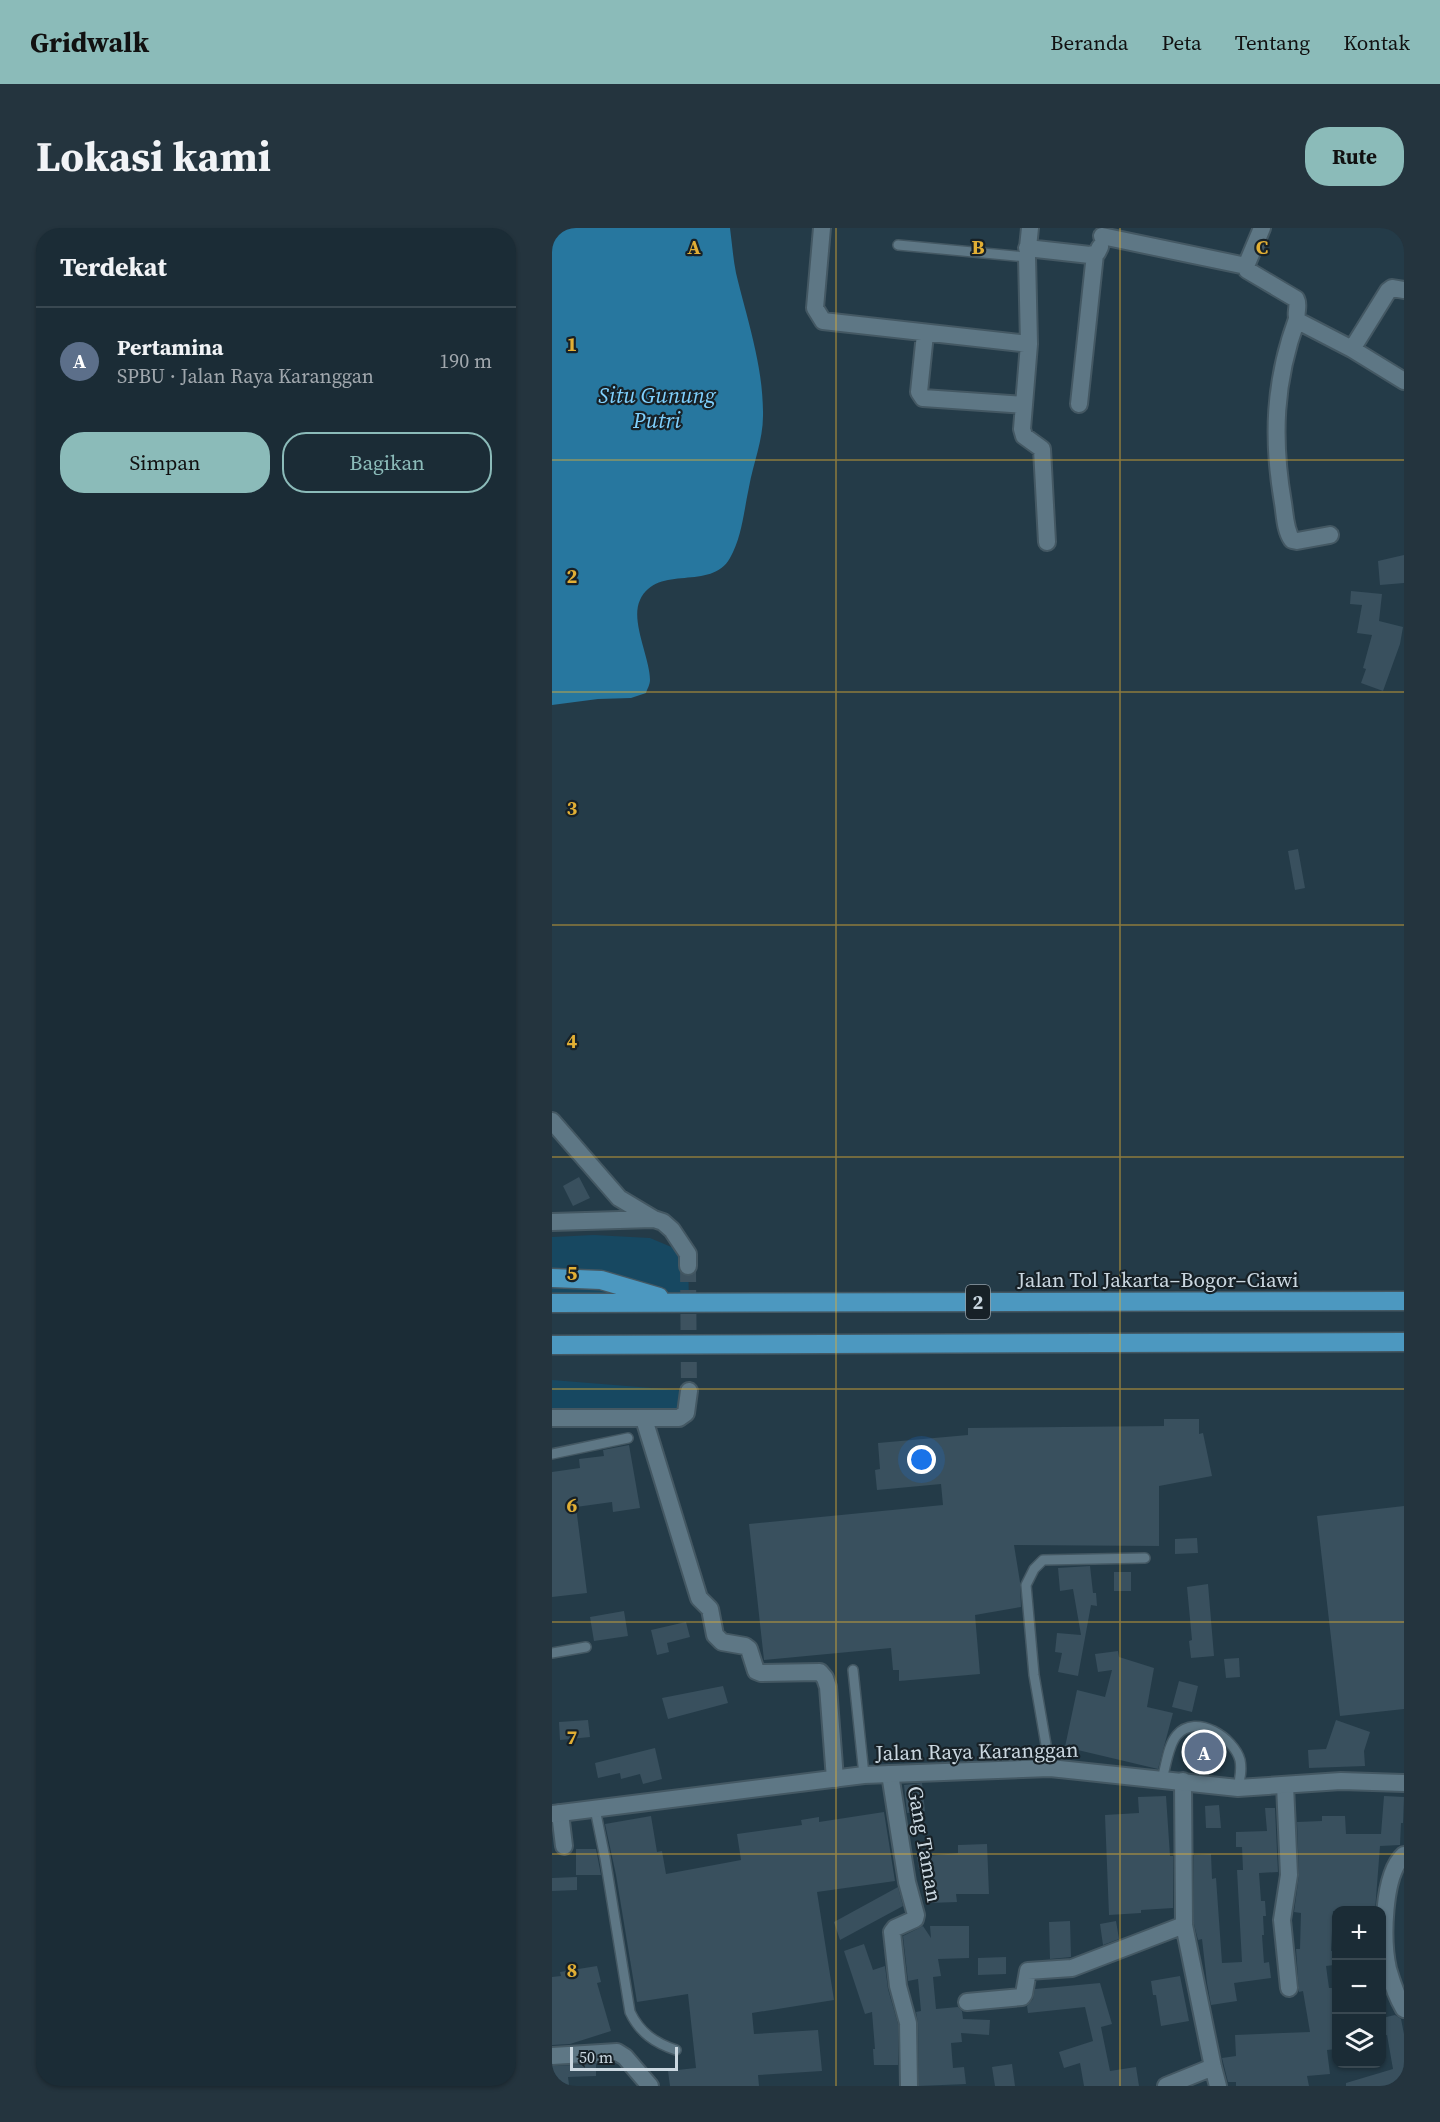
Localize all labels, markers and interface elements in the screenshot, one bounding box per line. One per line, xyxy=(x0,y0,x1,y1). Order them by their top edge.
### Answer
text: Gridwalk xyxy=(30,23,149,61)
text: Beranda xyxy=(1050,28,1129,57)
text: Peta xyxy=(1162,28,1202,57)
text: Tentang xyxy=(1235,28,1310,57)
text: Kontak xyxy=(1343,28,1410,57)
text: Lokasi kami xyxy=(36,127,271,185)
button: Rute xyxy=(1305,127,1404,186)
text: A xyxy=(687,233,701,261)
text: B xyxy=(971,233,985,261)
text: C xyxy=(1256,233,1268,261)
text: Terdekat xyxy=(60,249,167,285)
text: 1 xyxy=(567,330,577,358)
text: Pertamina xyxy=(117,332,223,362)
text: A xyxy=(73,347,86,375)
text: 190 m xyxy=(439,347,492,375)
text: SPBU · Jalan Raya Karanggan xyxy=(117,362,374,390)
water label: Situ Gunung Putri xyxy=(598,380,717,435)
button: Simpan xyxy=(60,432,270,493)
button: Bagikan xyxy=(282,432,492,493)
text: 2 xyxy=(567,562,578,590)
text: 3 xyxy=(567,794,578,822)
text: 4 xyxy=(567,1027,578,1055)
text: 5 xyxy=(567,1259,578,1287)
street label: Jalan Tol Jakarta–Bogor–Ciawi xyxy=(1016,1265,1299,1294)
road number: 2 xyxy=(966,1285,990,1319)
your location xyxy=(907,1445,936,1474)
text: 6 xyxy=(567,1491,578,1519)
text: 7 xyxy=(567,1723,578,1751)
pin: A xyxy=(1184,1730,1224,1774)
street label: Jalan Raya Karanggan xyxy=(874,1735,1079,1767)
street label: Gang Taman xyxy=(901,1784,950,1905)
map controls xyxy=(1332,1906,1386,2068)
button: + xyxy=(1332,1906,1386,1960)
text: 8 xyxy=(567,1956,577,1984)
button: − xyxy=(1332,1960,1386,2014)
button: layers xyxy=(1332,2014,1386,2068)
scale bar xyxy=(570,2044,678,2072)
text: 50 m xyxy=(579,2046,613,2068)

